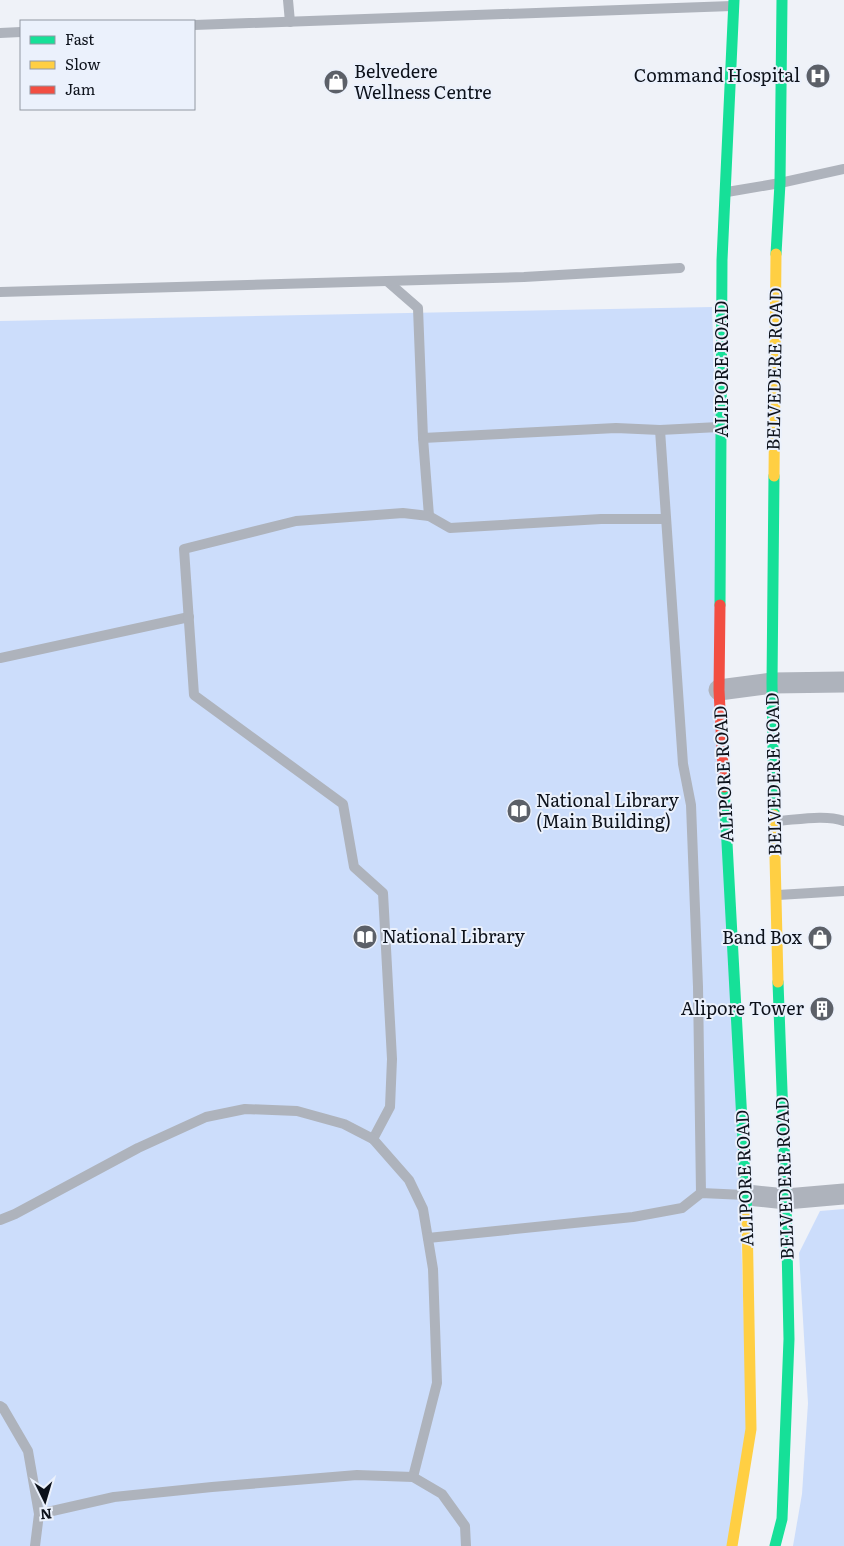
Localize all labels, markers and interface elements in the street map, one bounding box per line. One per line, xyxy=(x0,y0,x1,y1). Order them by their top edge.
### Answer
legend xyxy=(20,20,195,110)
text: Fast xyxy=(65,27,94,50)
text: Slow xyxy=(65,52,100,75)
place label: Belvedere Wellness Centre xyxy=(354,57,492,105)
place label: Command Hospital xyxy=(634,61,800,88)
hospital icon: Command Hospital xyxy=(805,63,831,89)
shop icon: Belvedere Wellness Centre xyxy=(323,69,349,95)
text: Jam xyxy=(65,77,96,100)
street label: BELVEDERE ROAD xyxy=(759,287,788,451)
street label: ALIPORE ROAD xyxy=(707,301,734,437)
street label: BELVEDERE ROAD xyxy=(758,692,787,856)
street label: ALIPORE ROAD xyxy=(705,705,740,843)
place label: National Library (Main Building) xyxy=(536,786,680,834)
library icon: National Library (Main Building) xyxy=(506,798,532,824)
place label: National Library xyxy=(382,922,526,949)
place label: Band Box xyxy=(722,923,803,950)
library icon: National Library xyxy=(352,924,378,950)
shop icon: Band Box xyxy=(807,925,833,951)
place label: Alipore Tower xyxy=(681,994,804,1021)
building icon: Alipore Tower xyxy=(809,996,835,1022)
street label: BELVEDERE ROAD xyxy=(767,1096,800,1260)
street label: ALIPORE ROAD xyxy=(728,1109,759,1247)
north arrow xyxy=(20,1476,70,1526)
text: N xyxy=(39,1504,53,1525)

